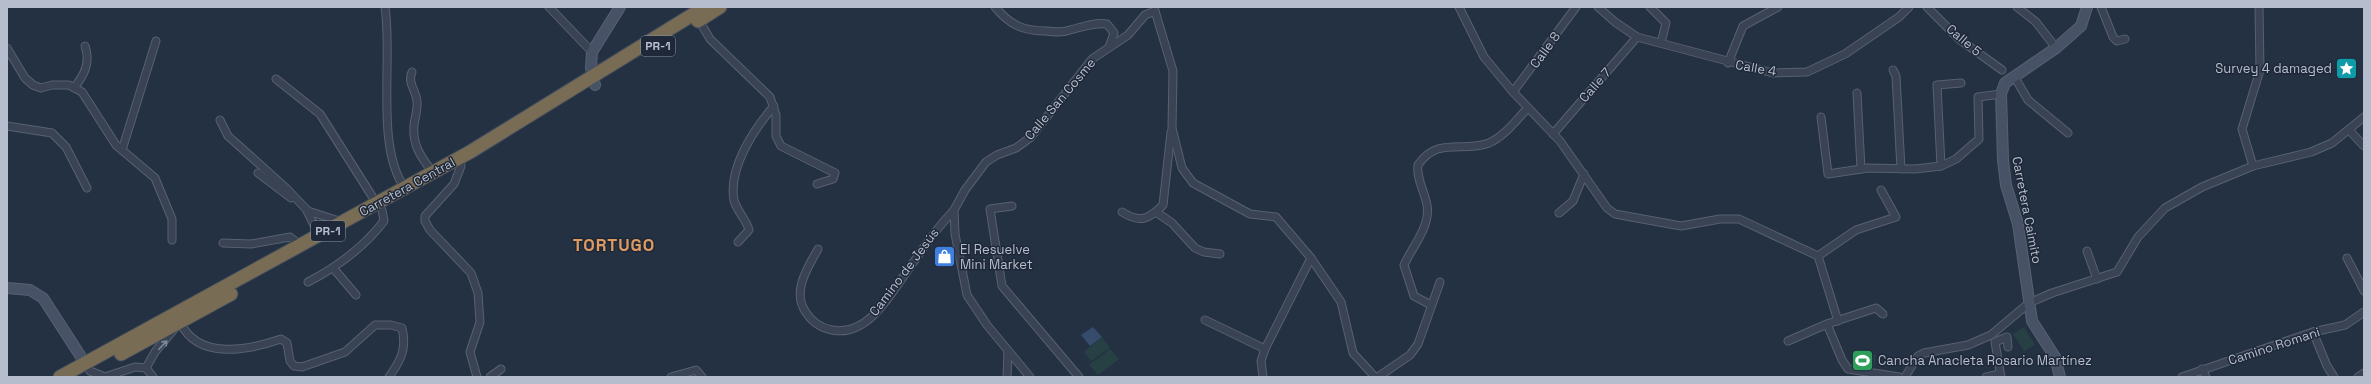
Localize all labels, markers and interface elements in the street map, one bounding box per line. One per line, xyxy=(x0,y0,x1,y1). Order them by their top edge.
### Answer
street label: Calle 5 xyxy=(1943,20,1985,60)
street label: Calle 8 xyxy=(1526,28,1564,72)
road number: PR-1 xyxy=(641,36,675,56)
street label: Calle San Cosme xyxy=(1021,54,1099,144)
place icon: Survey 4 damaged xyxy=(2334,55,2360,81)
street label: Calle 4 xyxy=(1734,56,1778,80)
place label: Survey 4 damaged xyxy=(2215,60,2332,77)
street label: Calle 7 xyxy=(1575,64,1615,106)
street label: Carretera Central xyxy=(356,154,458,220)
street label: Carretera Caimito xyxy=(2008,155,2046,265)
road number: PR-1 xyxy=(311,221,345,241)
street label: Camino de Jesús xyxy=(865,225,943,319)
district label: TORTUGO xyxy=(573,234,655,256)
place label: El Resuelve Mini Market xyxy=(960,241,1033,273)
shop icon: El Resuelve Mini Market xyxy=(932,243,958,269)
street label: Camino Romani xyxy=(2226,323,2322,369)
one-way arrow xyxy=(158,340,167,350)
sports icon: Cancha Anacleta Rosario Martínez xyxy=(1850,347,1876,373)
place label: Cancha Anacleta Rosario Martínez xyxy=(1878,352,2092,369)

